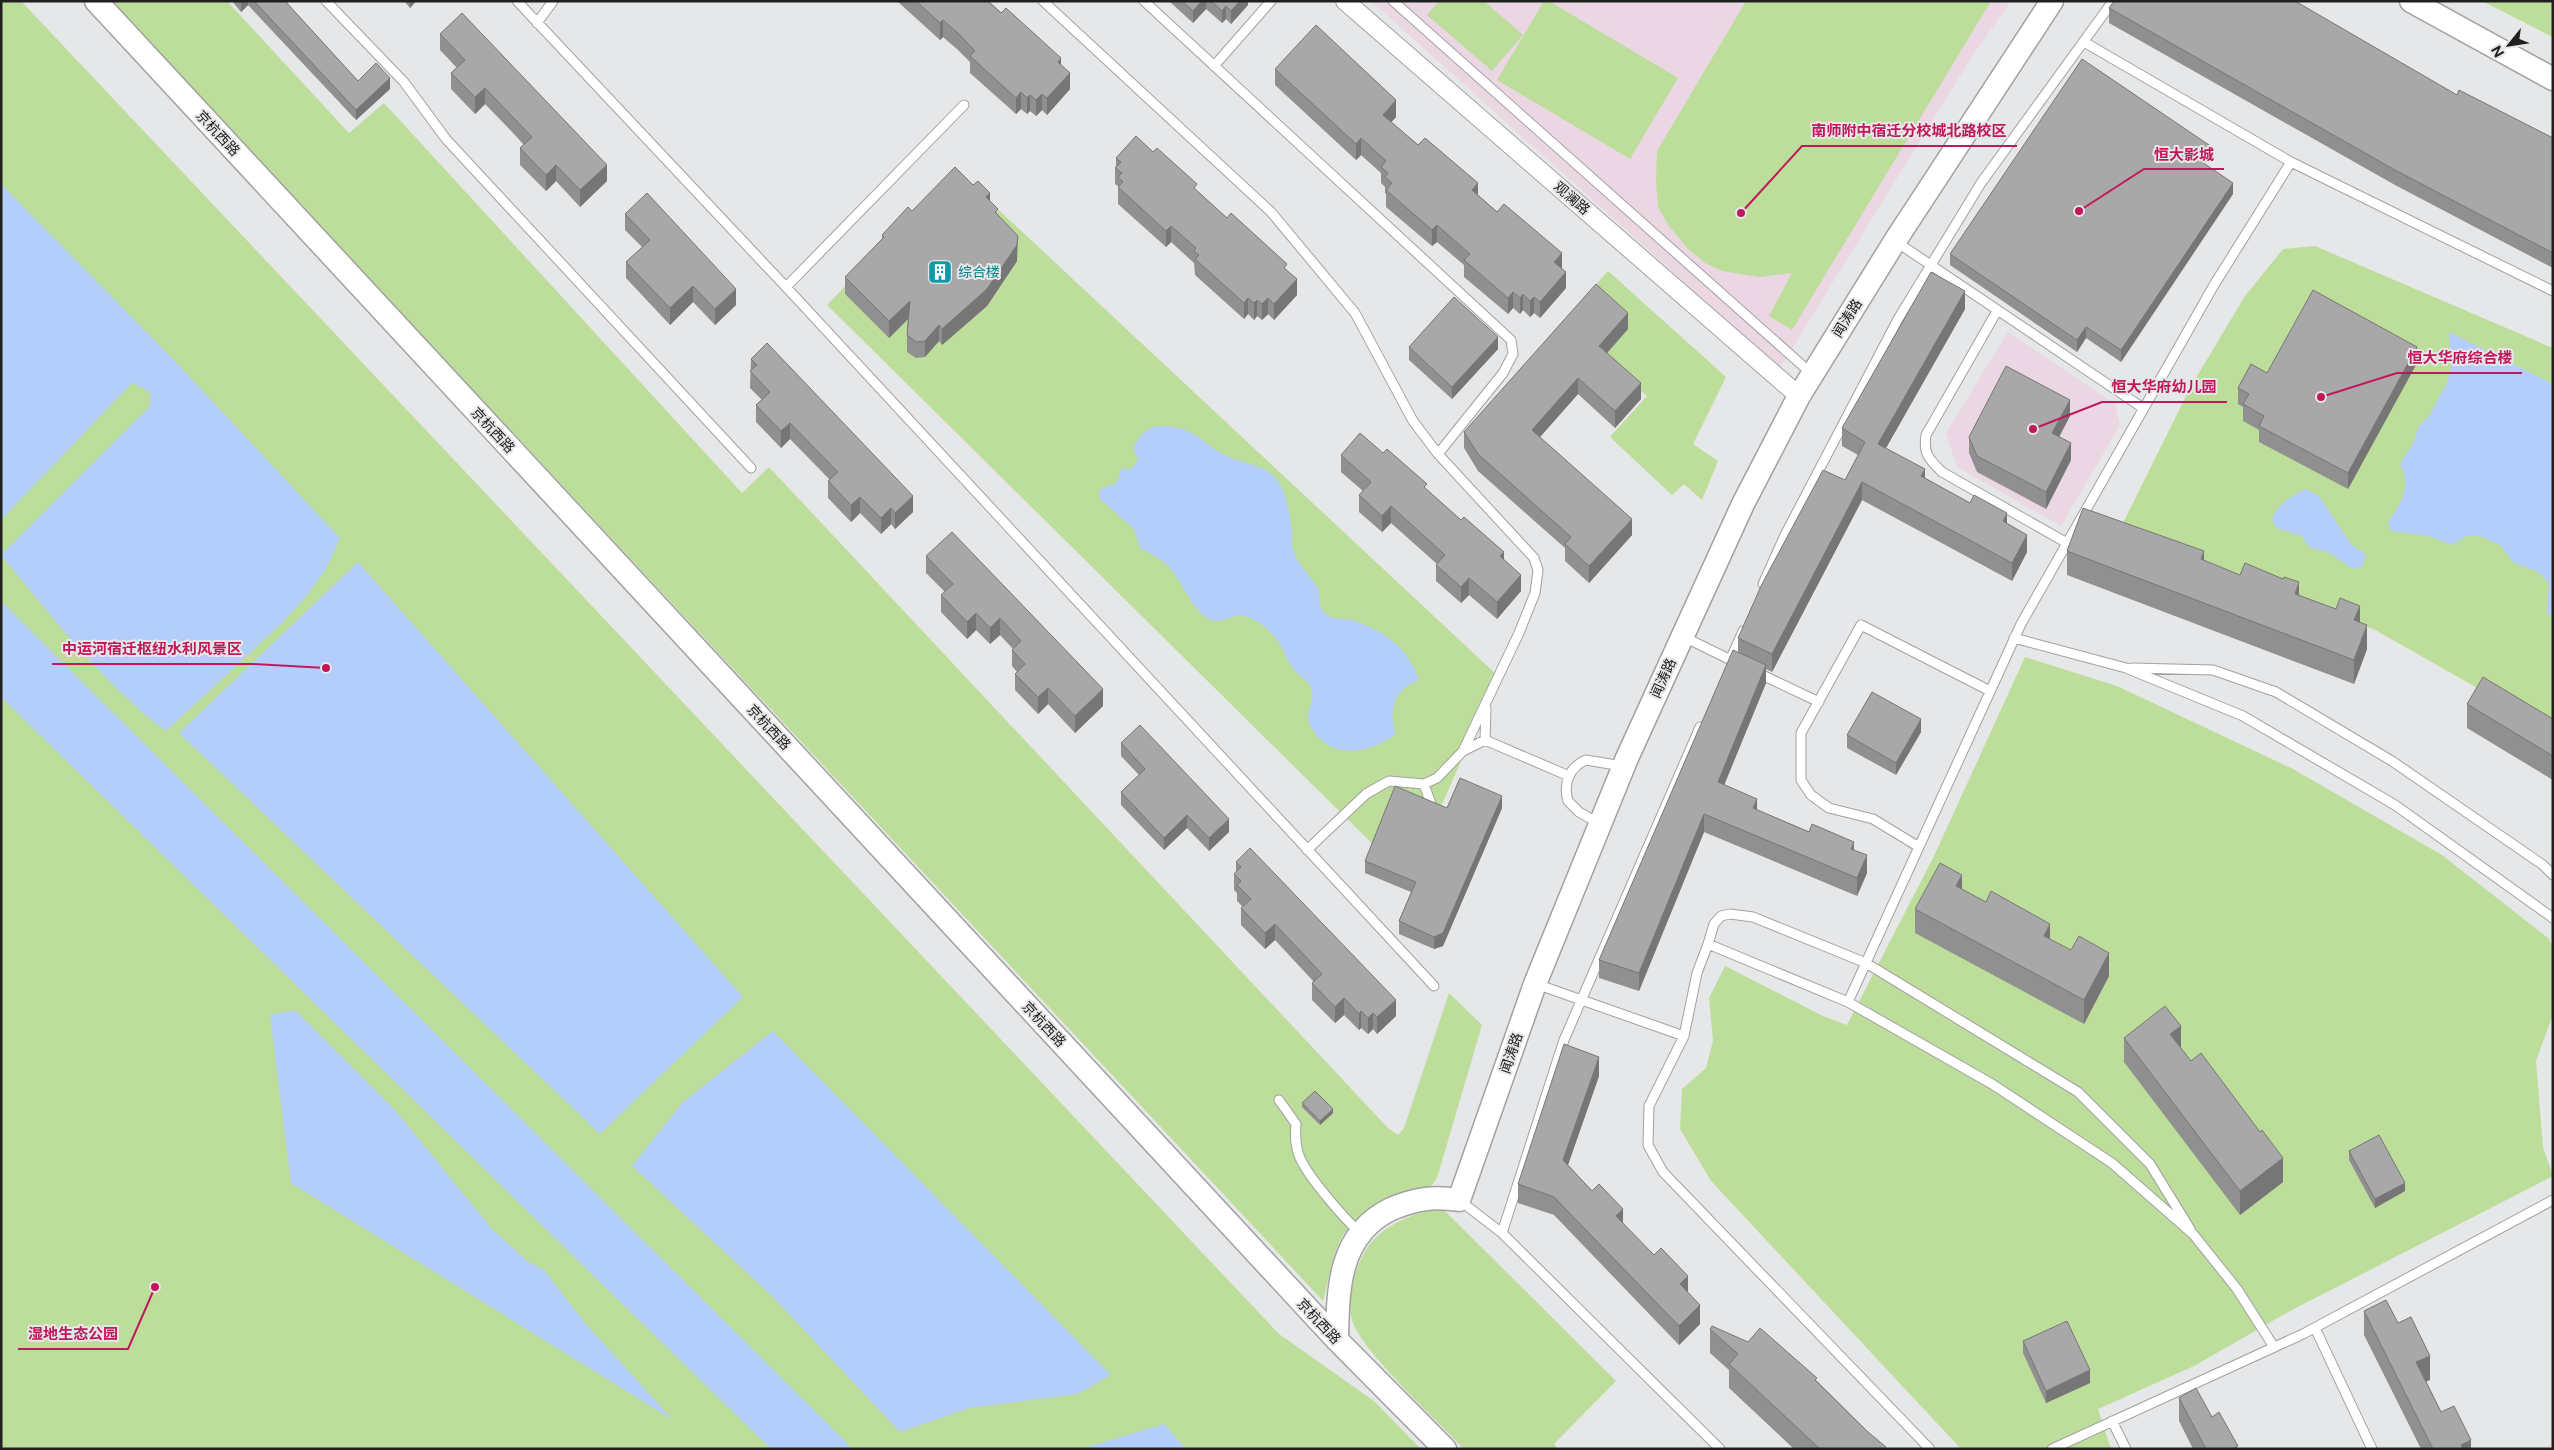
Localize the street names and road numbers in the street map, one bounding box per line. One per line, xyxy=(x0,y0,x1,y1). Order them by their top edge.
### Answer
street label: 京杭西路 xyxy=(193,107,243,159)
street label: 观澜路 xyxy=(1551,178,1593,218)
street label: 闻涛路 xyxy=(1829,296,1865,340)
street label: 京杭西路 xyxy=(468,404,518,456)
street label: 闻涛路 xyxy=(1647,656,1679,700)
street label: 京杭西路 xyxy=(744,701,794,753)
street label: 京杭西路 xyxy=(1019,998,1069,1050)
street label: 闻涛路 xyxy=(1497,1031,1525,1075)
street label: 京杭西路 xyxy=(1294,1295,1344,1347)

